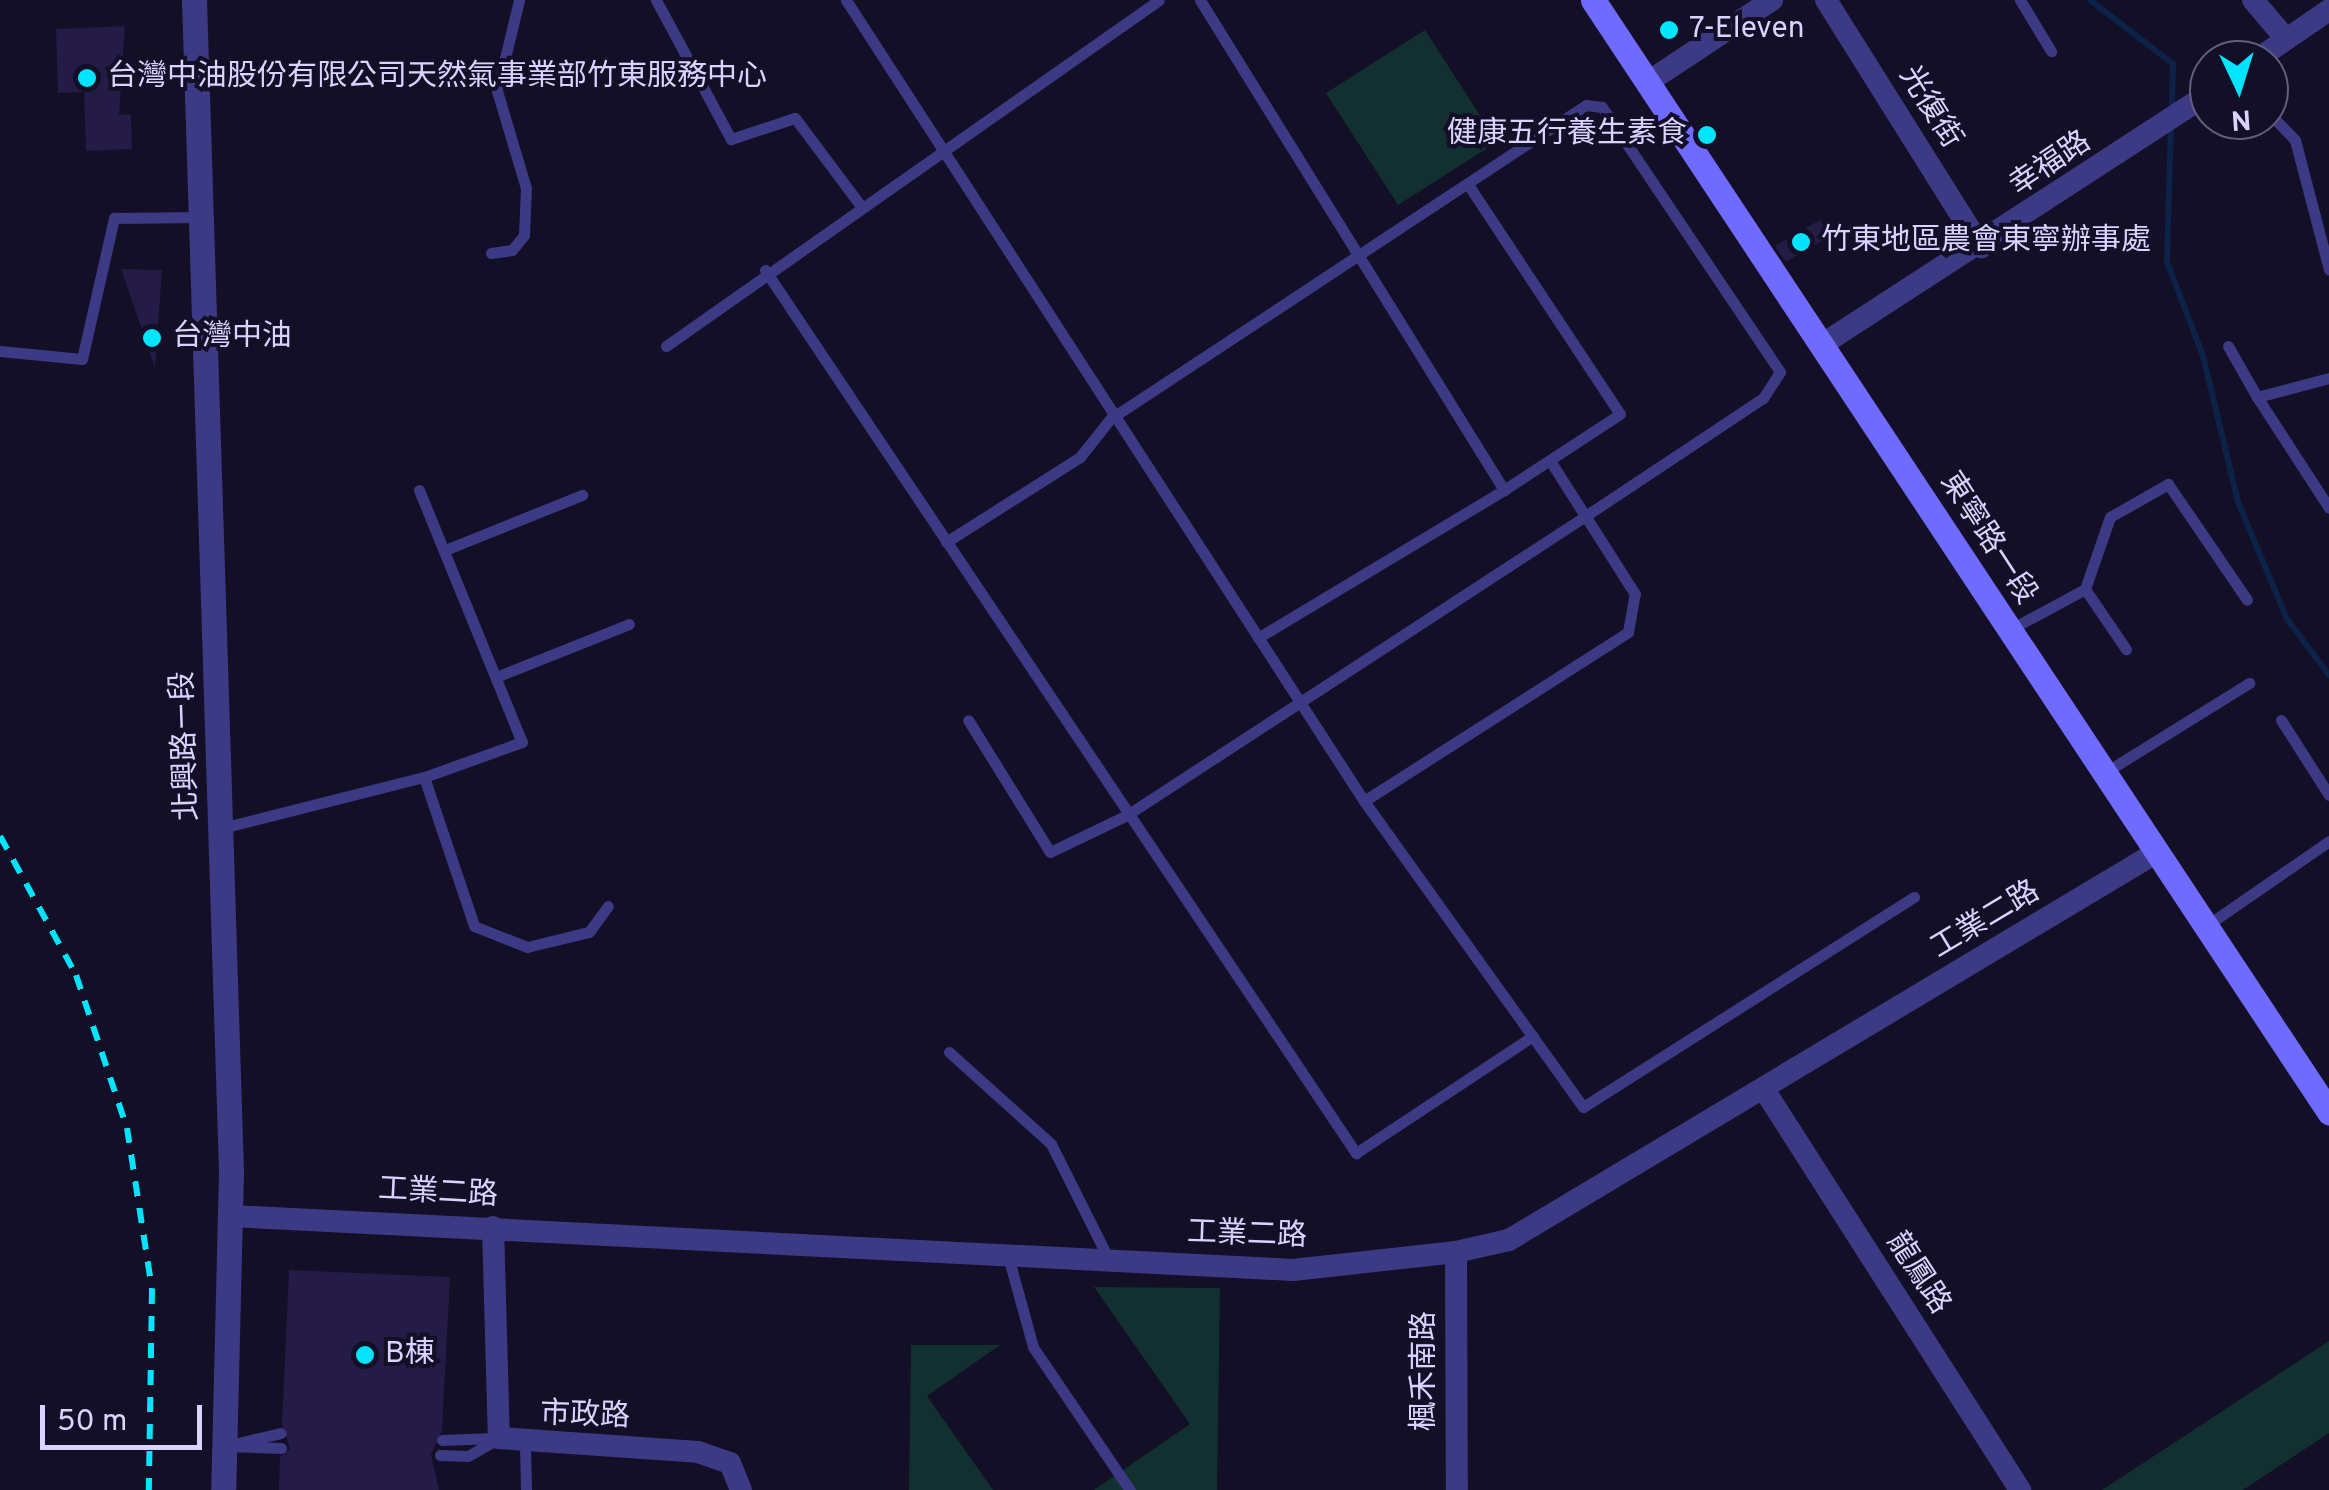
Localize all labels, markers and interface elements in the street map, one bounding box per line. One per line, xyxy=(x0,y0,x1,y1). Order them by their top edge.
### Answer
place label: 7-Eleven xyxy=(1689,12,1805,48)
marker: 7-Eleven xyxy=(1658,19,1680,41)
north arrow xyxy=(2189,40,2289,140)
place label: 台灣中油股份有限公司天然氣事業部竹東服務中心 xyxy=(107,60,767,96)
street label: 光復街 xyxy=(1890,60,1968,156)
marker: 台灣中油股份有限公司天然氣事業部竹東服務中心 xyxy=(76,67,98,89)
text: N xyxy=(2230,99,2252,137)
place label: 健康五行養生素食 xyxy=(1447,117,1687,153)
marker: 健康五行養生素食 xyxy=(1696,124,1718,146)
street label: 幸福路 xyxy=(2004,125,2098,205)
place label: 竹東地區農會東寧辦事處 xyxy=(1821,224,2151,260)
marker: 竹東地區農會東寧辦事處 xyxy=(1790,231,1812,253)
place label: 台灣中油 xyxy=(172,320,292,356)
marker: 台灣中油 xyxy=(141,327,163,349)
street label: 東寧路一段 xyxy=(1931,466,2043,612)
street label: 北興路ㄧ段 xyxy=(166,670,208,822)
street label: 工業二路 xyxy=(1925,875,2047,967)
street label: 工業二路 xyxy=(377,1173,499,1215)
street label: 工業二路 xyxy=(1186,1216,1308,1256)
street label: 龍鳳路 xyxy=(1877,1226,1957,1322)
street label: 楓禾南路 xyxy=(1408,1311,1444,1431)
place label: B棟 xyxy=(385,1337,435,1373)
marker: B棟 xyxy=(354,1344,376,1366)
scale bar xyxy=(45,1385,208,1447)
street label: 市政路 xyxy=(539,1397,631,1437)
text: 50 m xyxy=(57,1404,127,1441)

